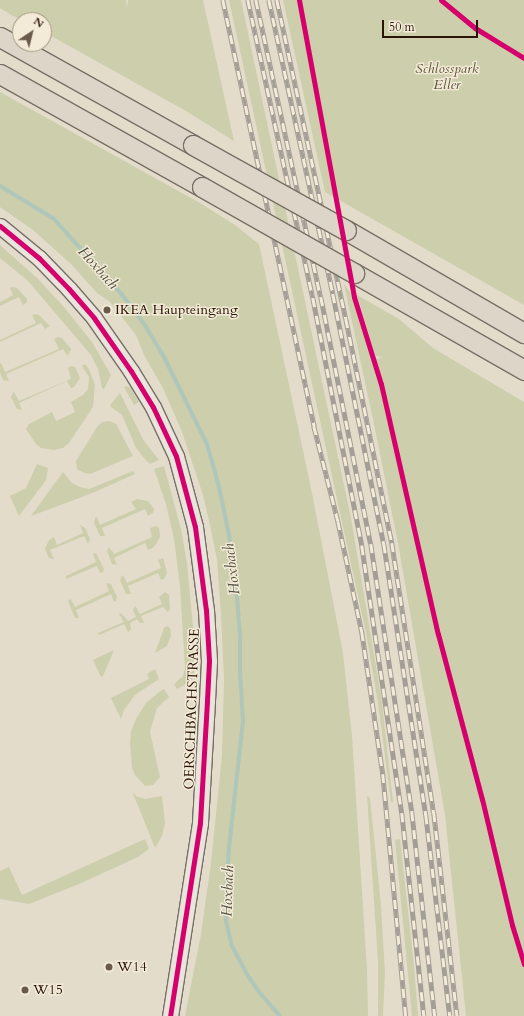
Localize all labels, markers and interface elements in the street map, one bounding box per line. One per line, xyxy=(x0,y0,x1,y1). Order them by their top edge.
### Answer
north arrow xyxy=(12,12,52,52)
scale bar xyxy=(384,12,480,38)
text: N xyxy=(30,14,47,31)
text: 50 m xyxy=(389,19,415,35)
park label: Schlosspark Eller xyxy=(415,61,479,94)
water label: Hoxbach xyxy=(74,243,122,293)
place label: IKEA Haupteingang xyxy=(115,302,238,318)
marker: IKEA Haupteingang xyxy=(102,305,112,315)
water label: Hoxbach xyxy=(220,542,244,596)
street label: OERSCHBACHSTRASSE xyxy=(181,628,203,790)
water label: Hoxbach xyxy=(218,865,238,917)
place label: W14 xyxy=(117,959,147,975)
marker: W14 xyxy=(104,962,114,972)
place label: W15 xyxy=(33,982,63,998)
marker: W15 xyxy=(20,985,30,995)

